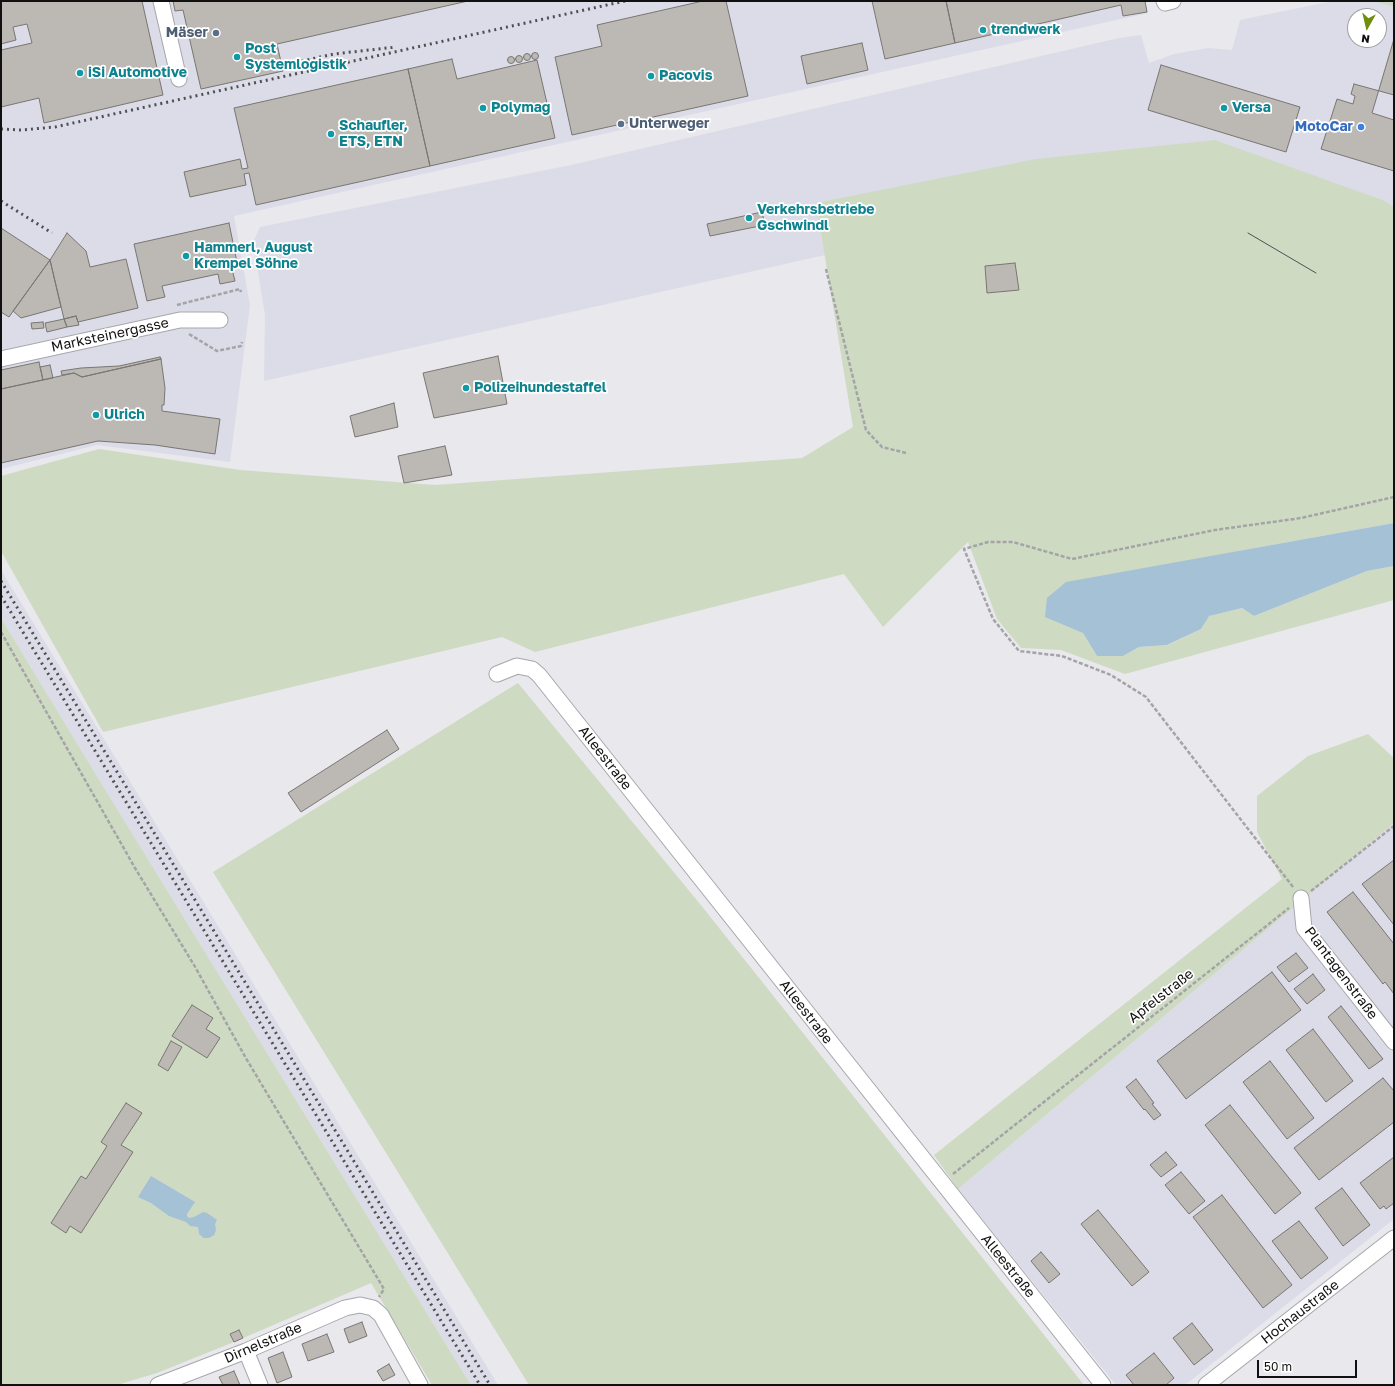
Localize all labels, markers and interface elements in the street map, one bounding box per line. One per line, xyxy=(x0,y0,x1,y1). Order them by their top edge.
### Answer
north arrow xyxy=(1347,8,1387,48)
place label: trendwerk xyxy=(991,22,1061,38)
place label: Mäser xyxy=(166,25,208,41)
marker: trendwerk xyxy=(978,25,988,35)
marker: Mäser xyxy=(211,28,221,38)
text: N xyxy=(1360,32,1370,46)
place label: Post Systemlogistik xyxy=(245,41,347,74)
marker: Post Systemlogistik xyxy=(232,52,242,62)
place label: iSi Automotive xyxy=(88,65,187,81)
marker: iSi Automotive xyxy=(75,68,85,78)
place label: Pacovis xyxy=(659,68,713,84)
marker: Pacovis xyxy=(646,71,656,81)
place label: Polymag xyxy=(491,100,550,116)
place label: Versa xyxy=(1232,100,1271,116)
marker: Polymag xyxy=(478,103,488,113)
marker: Versa xyxy=(1219,103,1229,113)
place label: Unterweger xyxy=(629,116,709,132)
place label: Schaufler, ETS, ETN xyxy=(339,118,408,150)
marker: Unterweger xyxy=(616,119,626,129)
place label: MotoCar xyxy=(1295,119,1353,135)
marker: MotoCar xyxy=(1356,122,1366,132)
marker: Schaufler, ETS, ETN xyxy=(326,129,336,139)
place label: Verkehrsbetriebe Gschwindl xyxy=(757,202,875,234)
marker: Verkehrsbetriebe Gschwindl xyxy=(744,213,754,223)
place label: Hammerl, August Krempel Söhne xyxy=(194,240,313,272)
marker: Hammerl, August Krempel Söhne xyxy=(181,251,191,261)
street label: Marksteinergasse xyxy=(50,314,170,356)
place label: Polizeihundestaffel xyxy=(474,380,606,396)
marker: Polizeihundestaffel xyxy=(461,383,471,393)
place label: Ulrich xyxy=(104,407,145,423)
marker: Ulrich xyxy=(91,410,101,420)
street label: Alleestraße xyxy=(575,723,635,793)
street label: Plantagenstraße xyxy=(1301,923,1381,1023)
street label: Apfelstraße xyxy=(1125,965,1197,1027)
street label: Alleestraße xyxy=(776,977,836,1047)
street label: Alleestraße xyxy=(977,1231,1039,1301)
street label: Hochaustraße xyxy=(1258,1276,1342,1348)
street label: Dirnelstraße xyxy=(222,1319,304,1367)
scale bar xyxy=(1259,1352,1359,1378)
text: 50 m xyxy=(1264,1359,1292,1374)

